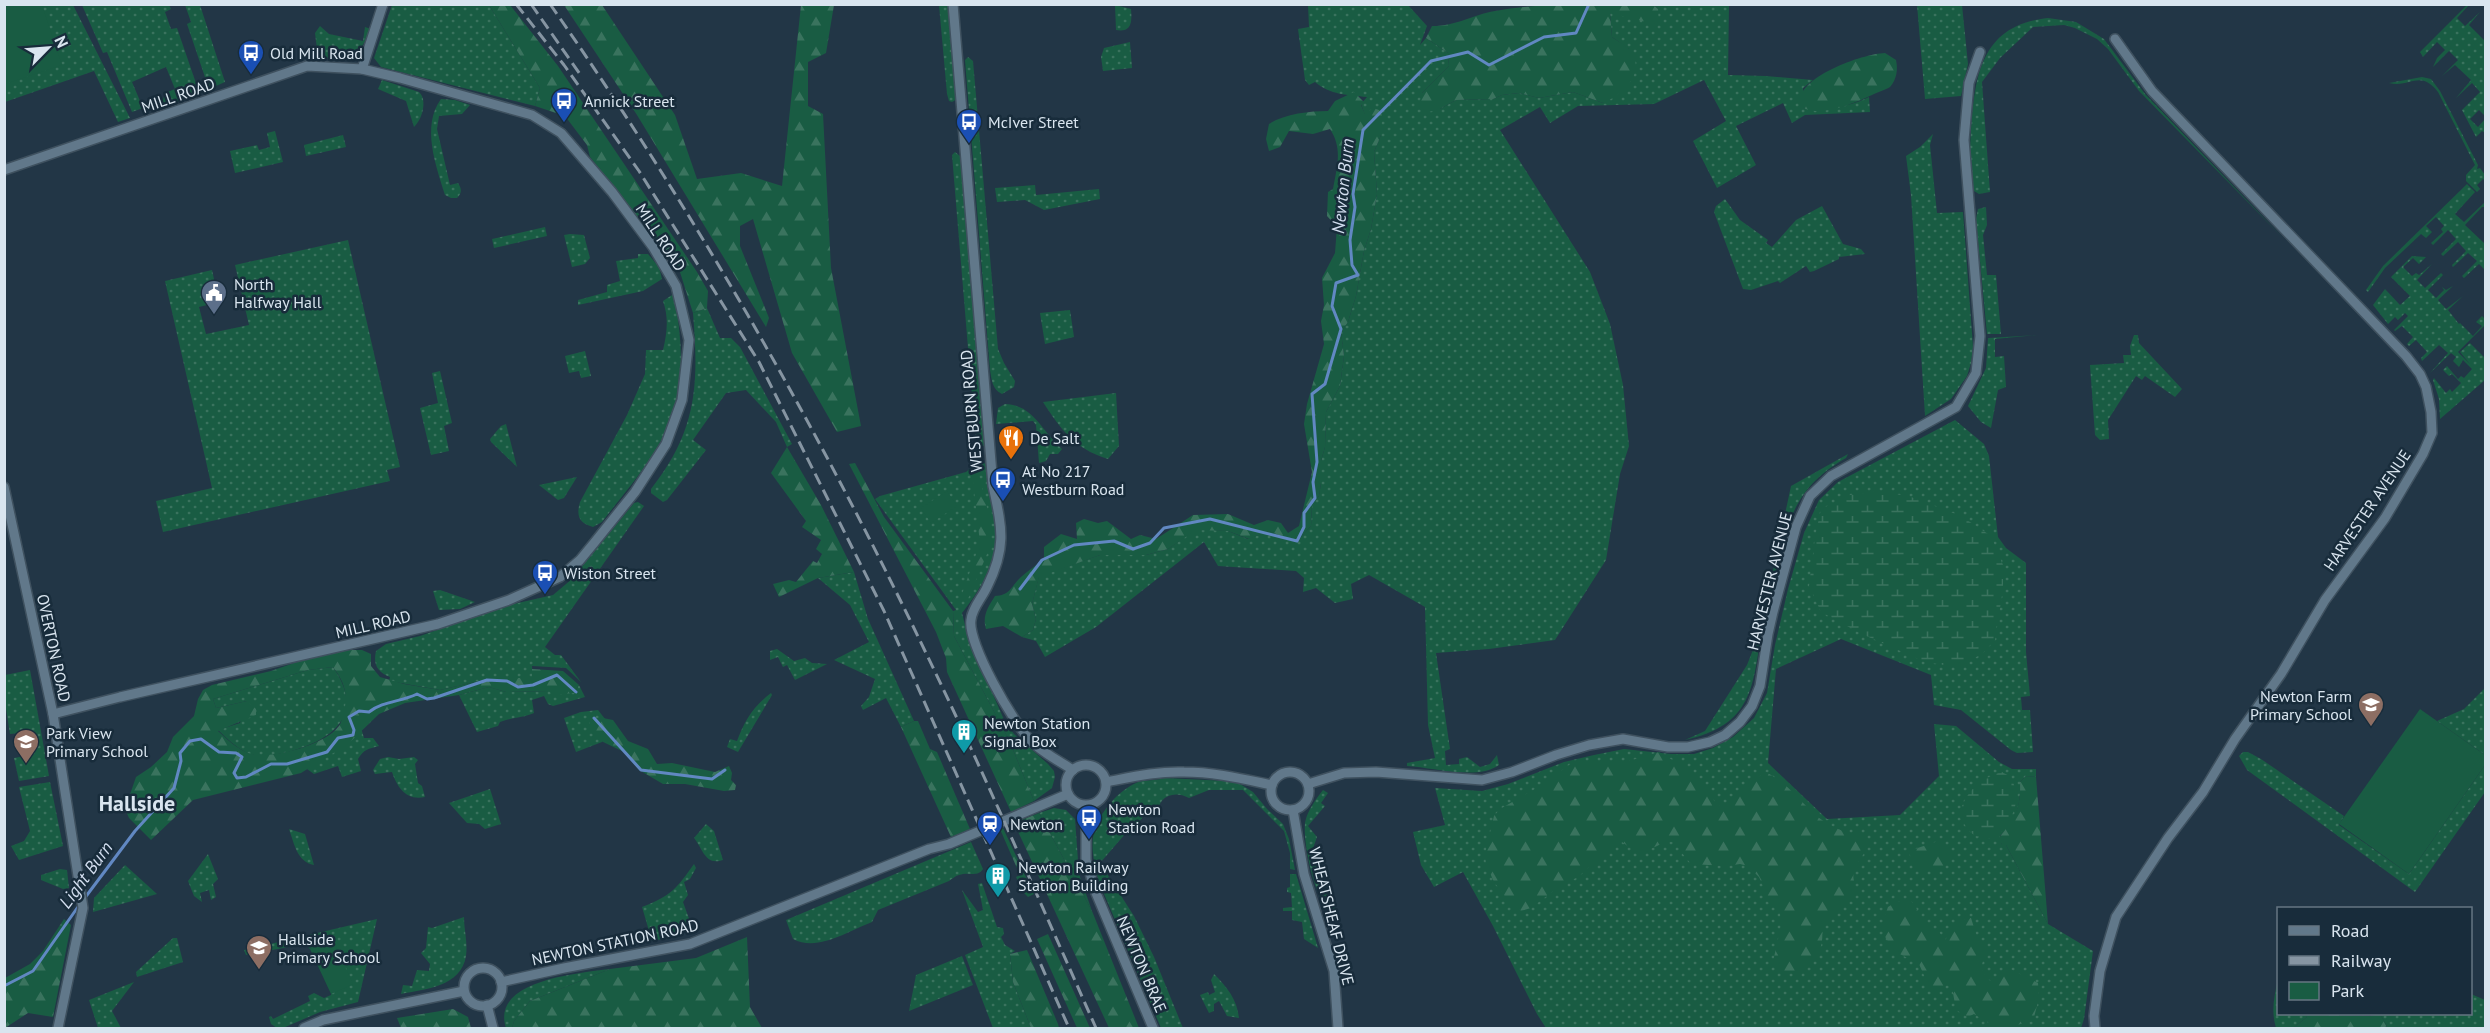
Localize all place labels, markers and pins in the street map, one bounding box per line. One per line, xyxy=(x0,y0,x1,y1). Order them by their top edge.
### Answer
bus stop icon: Old Mill Road xyxy=(236,38,266,76)
place label: Old Mill Road xyxy=(270,43,363,63)
bus stop icon: Annick Street xyxy=(549,86,579,124)
place label: Annick Street xyxy=(584,91,675,111)
bus stop icon: McIver Street xyxy=(954,107,984,145)
place label: McIver Street xyxy=(988,112,1079,132)
place label: North Halfway Hall xyxy=(234,274,322,312)
public building icon: North Halfway Hall xyxy=(199,278,229,316)
restaurant icon: De Salt xyxy=(996,423,1026,461)
place label: De Salt xyxy=(1030,428,1080,448)
place label: At No 217 Westburn Road xyxy=(1022,461,1124,499)
bus stop icon: At No 217 Westburn Road xyxy=(988,465,1018,503)
bus stop icon: Wiston Street xyxy=(530,558,560,596)
place label: Wiston Street xyxy=(564,563,657,583)
place label: Newton Farm Primary School xyxy=(2250,686,2352,724)
school or university icon: Newton Farm Primary School xyxy=(2356,690,2386,728)
place label: Newton Station Signal Box xyxy=(984,713,1090,751)
building icon: Newton Station Signal Box xyxy=(949,717,979,755)
place label: Park View Primary School xyxy=(46,723,148,761)
school or university icon: Park View Primary School xyxy=(11,727,41,765)
place label: Newton Station Road xyxy=(1108,799,1195,837)
bus stop icon: Newton Station Road xyxy=(1074,803,1104,841)
station icon: Newton xyxy=(975,809,1005,847)
place label: Newton xyxy=(1010,814,1063,834)
place label: Newton Railway Station Building xyxy=(1018,857,1129,895)
building icon: Newton Railway Station Building xyxy=(983,861,1013,899)
place label: Hallside Primary School xyxy=(278,929,380,967)
school or university icon: Hallside Primary School xyxy=(244,933,274,971)

